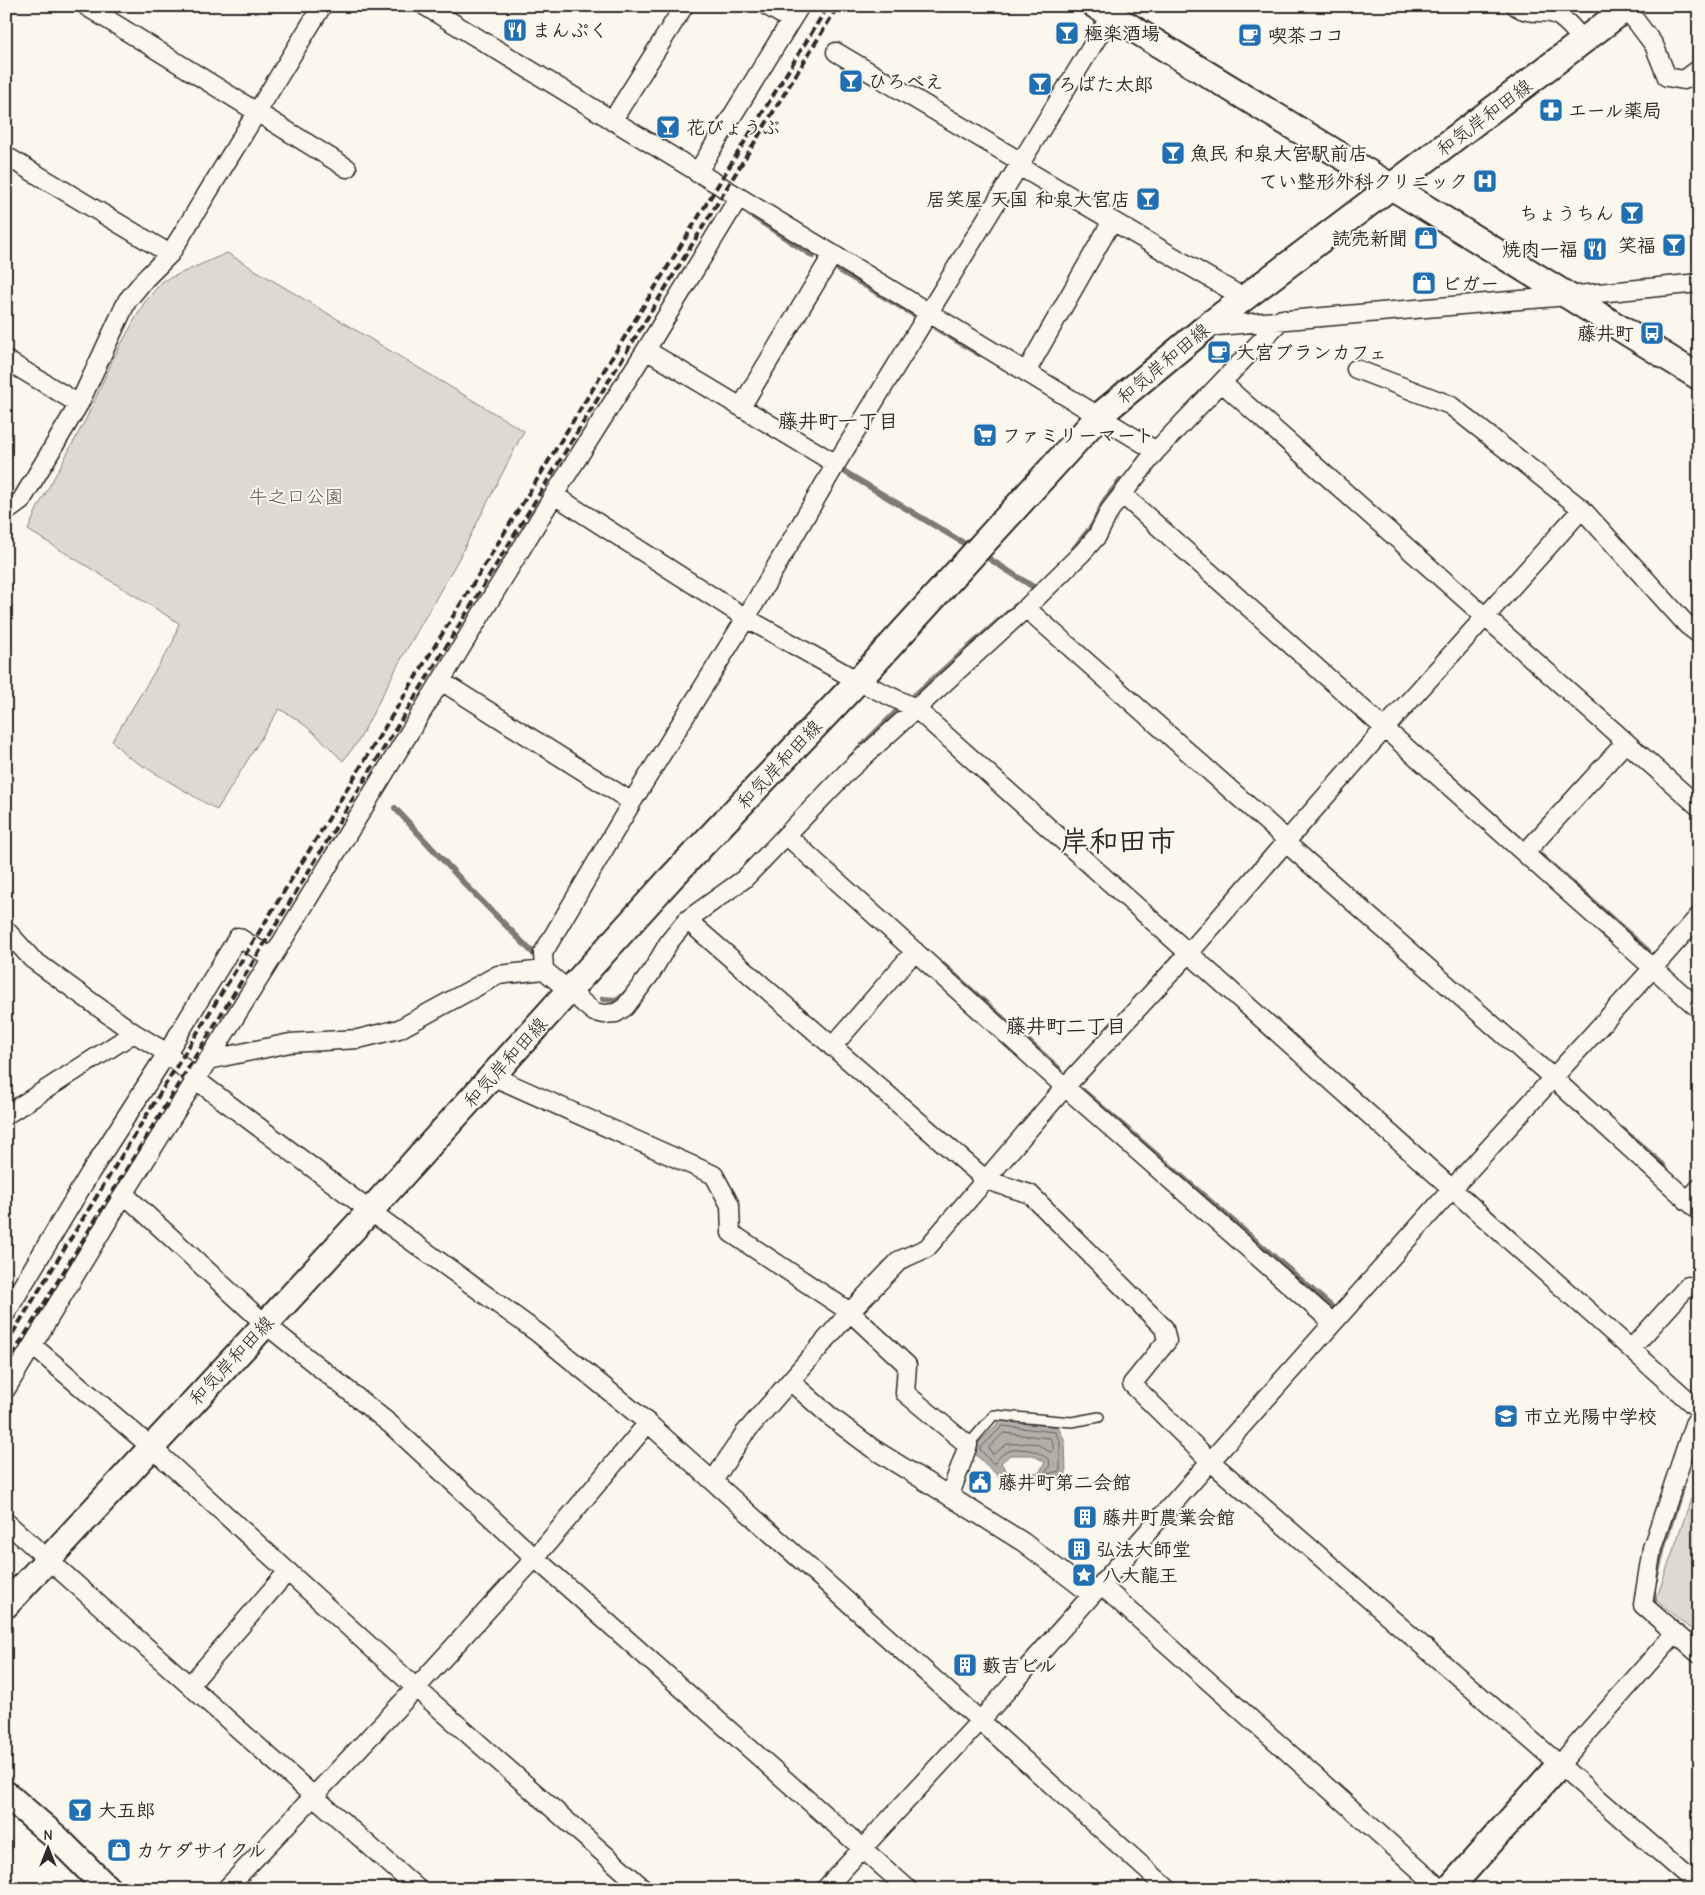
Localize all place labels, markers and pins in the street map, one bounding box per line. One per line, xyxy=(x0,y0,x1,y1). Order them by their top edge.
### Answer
restaurant icon: まんぷく xyxy=(502,17,528,43)
place label: まんぷく xyxy=(532,20,608,42)
bar icon: 極楽酒場 xyxy=(1054,20,1080,46)
cafe icon: 喫茶ココ xyxy=(1237,22,1263,48)
place label: 極楽酒場 xyxy=(1084,23,1160,45)
place label: 喫茶ココ xyxy=(1268,25,1344,47)
bar icon: ひろべえ xyxy=(838,68,864,94)
place label: ひろべえ xyxy=(868,71,944,93)
bar icon: ろばた太郎 xyxy=(1027,71,1053,97)
place label: ろばた太郎 xyxy=(1058,74,1153,96)
pharmacy icon: エール薬局 xyxy=(1538,97,1564,123)
place label: エール薬局 xyxy=(1568,100,1662,122)
bar icon: 花びょうぶ xyxy=(655,114,681,140)
place label: 花びょうぶ xyxy=(686,117,780,139)
bar icon: 魚民 和泉大宮駅前店 xyxy=(1160,140,1186,166)
place label: 魚民 和泉大宮駅前店 xyxy=(1190,143,1368,165)
hospital icon: てい整形外科クリニック xyxy=(1472,168,1498,194)
place label: てい整形外科クリニック xyxy=(1259,171,1468,193)
bar icon: 居笑屋 天国 和泉大宮店 xyxy=(1135,186,1161,212)
place label: 居笑屋 天国 和泉大宮店 xyxy=(926,189,1130,211)
bar icon: ちょうちん xyxy=(1619,200,1645,226)
place label: ちょうちん xyxy=(1519,203,1614,225)
shop icon: 読売新聞 xyxy=(1413,225,1439,251)
place label: 読売新聞 xyxy=(1332,228,1408,250)
bar icon: 笑福 xyxy=(1661,232,1687,258)
place label: 笑福 xyxy=(1618,235,1656,257)
restaurant icon: 焼肉一福 xyxy=(1582,236,1608,262)
place label: 焼肉一福 xyxy=(1502,239,1578,261)
shop icon: ビガー xyxy=(1411,270,1437,296)
place label: ビガー xyxy=(1442,273,1499,295)
bus stop icon: 藤井町 xyxy=(1639,320,1665,346)
place label: 藤井町 xyxy=(1577,323,1634,345)
cafe icon: 大宮ブランカフェ xyxy=(1206,339,1232,365)
place label: 大宮ブランカフェ xyxy=(1236,342,1387,364)
supermarket icon: ファミリーマート xyxy=(972,422,998,448)
place label: ファミリーマート xyxy=(1002,425,1155,447)
school or university icon: 市立光陽中学校 xyxy=(1493,1403,1519,1429)
place label: 市立光陽中学校 xyxy=(1524,1406,1657,1428)
public building icon: 藤井町第二会館 xyxy=(967,1469,993,1495)
place label: 藤井町第二会館 xyxy=(998,1472,1131,1494)
building icon: 藤井町農業会館 xyxy=(1072,1504,1098,1530)
place label: 藤井町農業会館 xyxy=(1102,1507,1235,1529)
building icon: 弘法大師堂 xyxy=(1066,1536,1092,1562)
place label: 弘法大師堂 xyxy=(1096,1539,1191,1561)
place icon: 八大龍王 xyxy=(1071,1562,1097,1588)
place label: 八大龍王 xyxy=(1102,1565,1178,1587)
building icon: 藪吉ビル xyxy=(952,1652,978,1678)
place label: 藪吉ビル xyxy=(982,1655,1058,1677)
bar icon: 大五郎 xyxy=(67,1797,93,1823)
place label: 大五郎 xyxy=(98,1800,155,1822)
shop icon: カケダサイクル xyxy=(106,1837,132,1863)
place label: カケダサイクル xyxy=(136,1840,267,1862)

